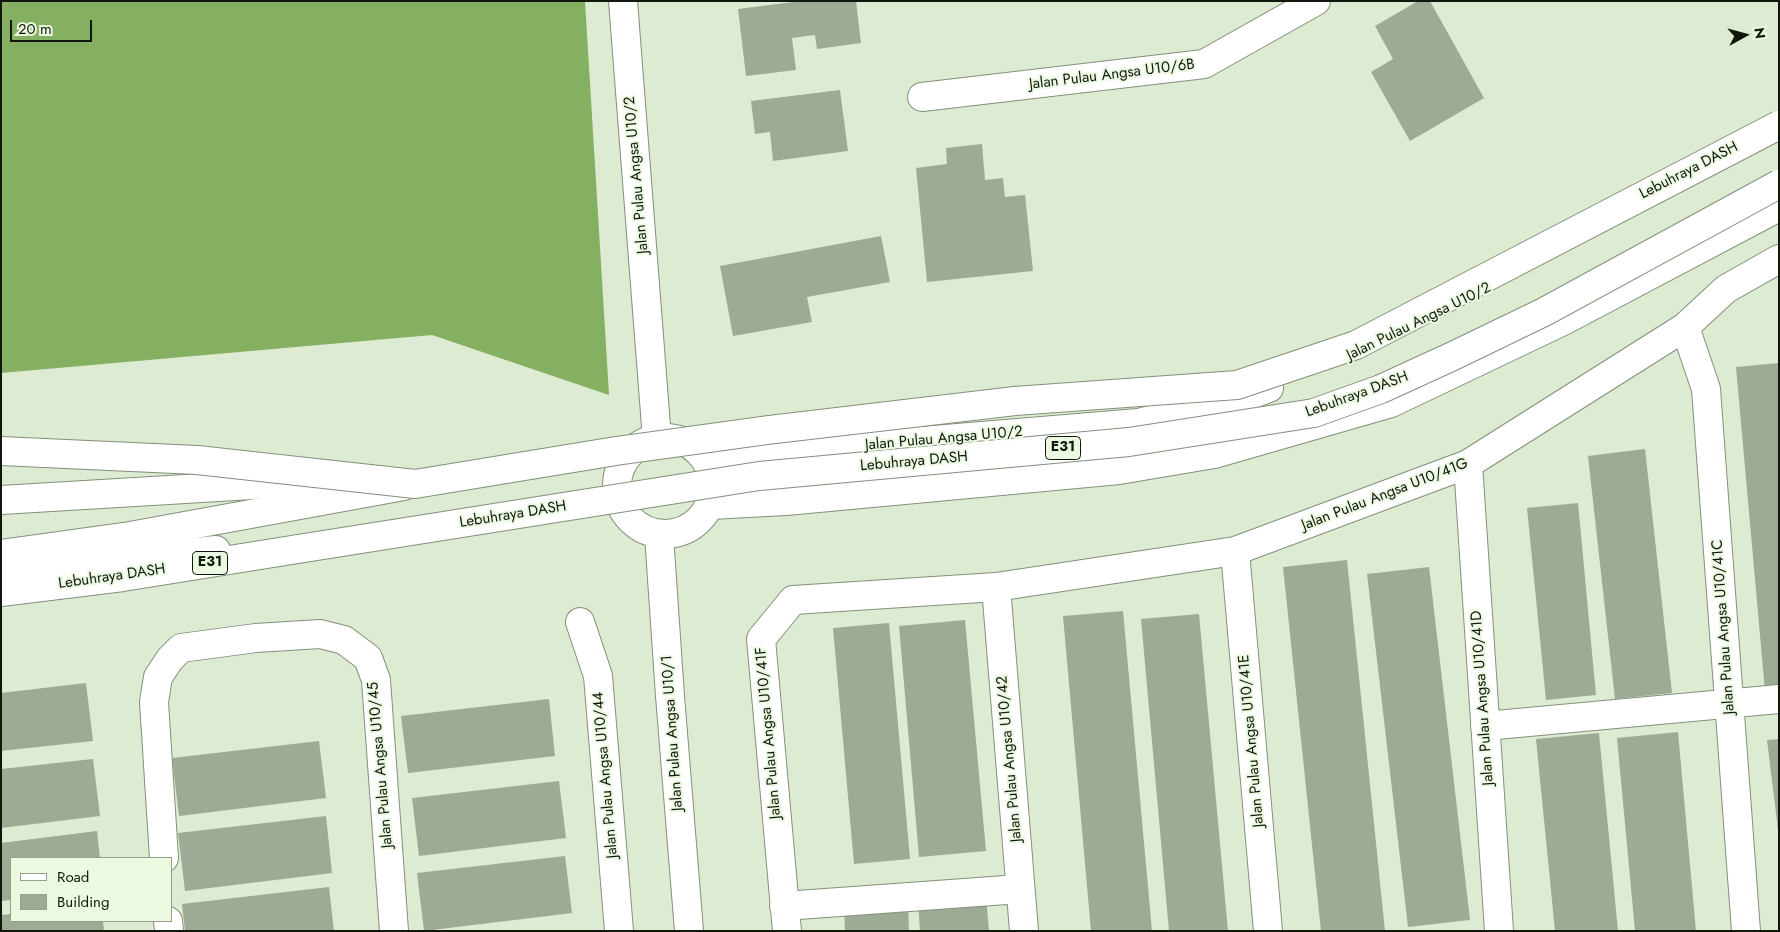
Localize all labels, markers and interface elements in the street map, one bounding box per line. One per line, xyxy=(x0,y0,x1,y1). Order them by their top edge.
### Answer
scale bar xyxy=(12,10,95,42)
north arrow xyxy=(1720,10,1770,60)
text: 20 m xyxy=(18,18,52,40)
text: N xyxy=(1749,26,1770,40)
street label: Jalan Pulau Angsa U10/6B xyxy=(1028,56,1196,94)
street label: Jalan Pulau Angsa U10/2 xyxy=(621,95,653,255)
street label: Lebuhraya DASH xyxy=(1637,138,1741,204)
street label: Jalan Pulau Angsa U10/2 xyxy=(1344,279,1494,365)
street label: Lebuhraya DASH xyxy=(1303,368,1411,422)
street label: Jalan Pulau Angsa U10/2 xyxy=(864,423,1024,455)
road number: E31 xyxy=(1046,436,1080,459)
street label: Lebuhraya DASH xyxy=(859,448,969,476)
street label: Jalan Pulau Angsa U10/41G xyxy=(1299,455,1471,535)
street label: Lebuhraya DASH xyxy=(458,498,568,532)
street label: Jalan Pulau Angsa U10/41C xyxy=(1709,539,1739,715)
road number: E31 xyxy=(192,552,228,574)
street label: Lebuhraya DASH xyxy=(57,561,167,593)
street label: Jalan Pulau Angsa U10/41D xyxy=(1468,610,1498,786)
street label: Jalan Pulau Angsa U10/41F xyxy=(753,646,785,820)
street label: Jalan Pulau Angsa U10/1 xyxy=(659,654,687,812)
street label: Jalan Pulau Angsa U10/41E xyxy=(1235,654,1269,828)
street label: Jalan Pulau Angsa U10/42 xyxy=(994,675,1026,843)
street label: Jalan Pulau Angsa U10/45 xyxy=(365,681,397,849)
street label: Jalan Pulau Angsa U10/44 xyxy=(590,691,622,859)
legend xyxy=(10,857,172,922)
text: Road xyxy=(57,866,89,888)
text: Building xyxy=(57,891,109,913)

